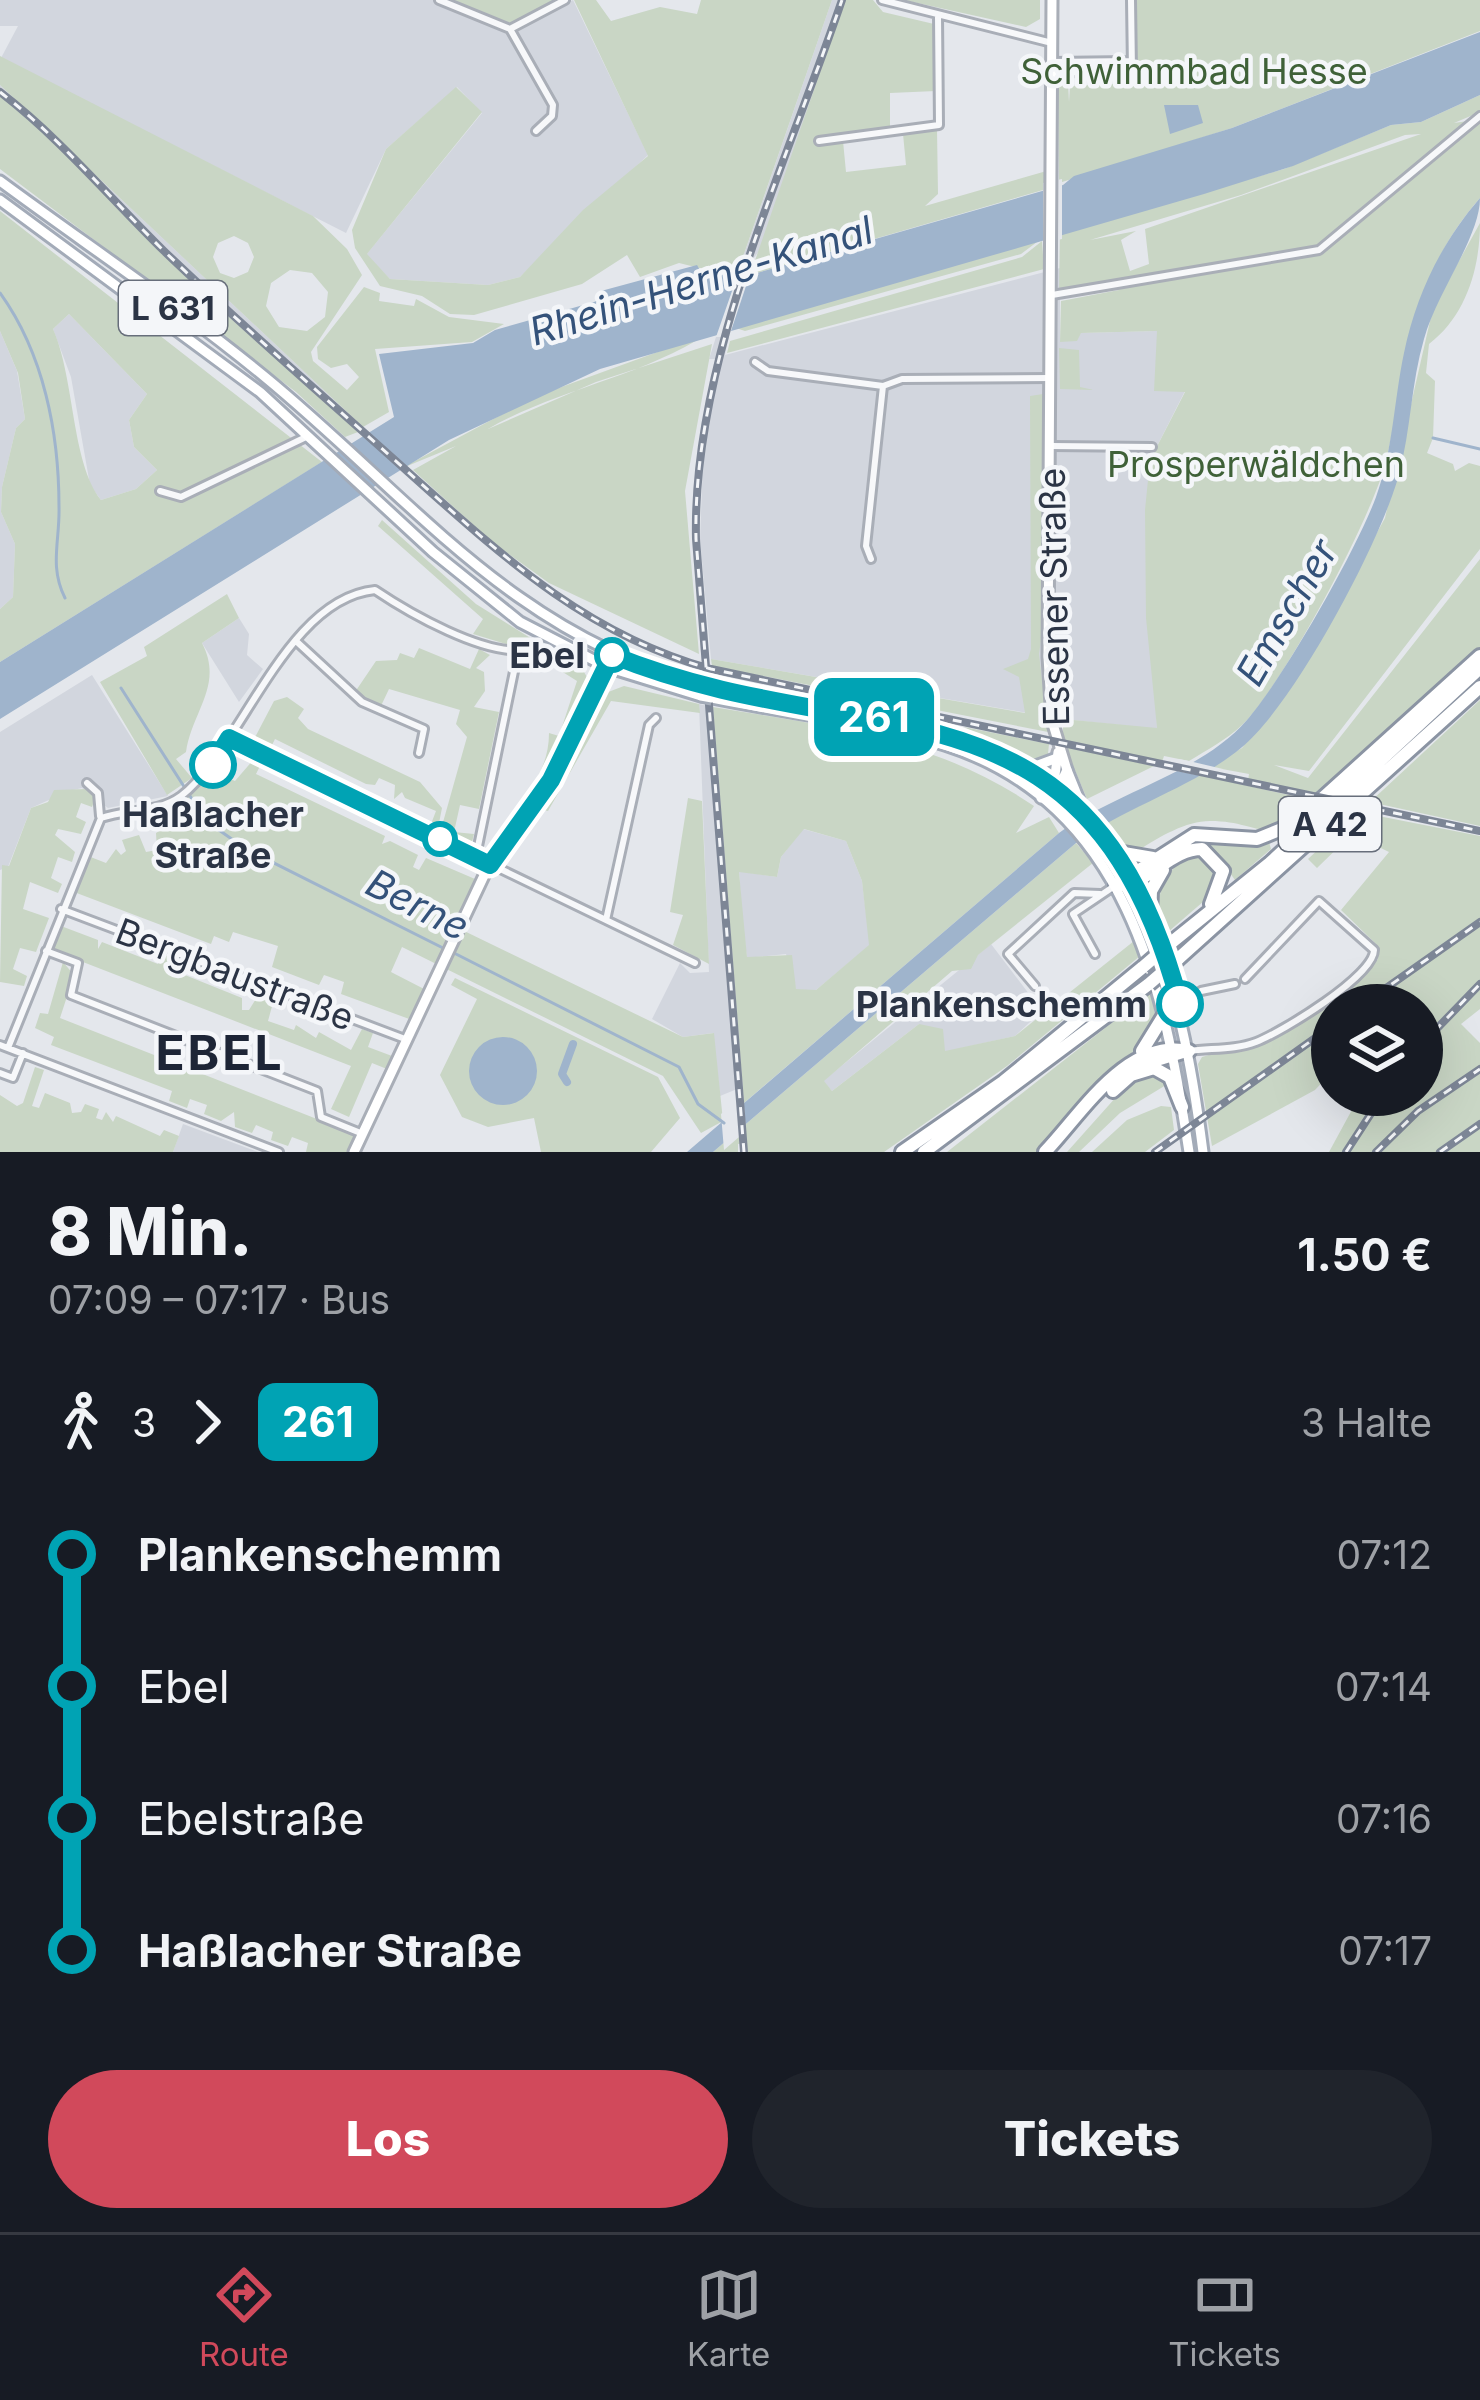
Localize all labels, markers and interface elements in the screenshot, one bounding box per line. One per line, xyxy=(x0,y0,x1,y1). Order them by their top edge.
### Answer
park label: Schwimmbad Hesse xyxy=(1020,49,1368,93)
water label: Rhein-Herne-Kanal xyxy=(524,205,879,355)
road number: L 631 xyxy=(119,281,227,335)
park label: Prosperwäldchen xyxy=(1107,442,1405,486)
street label: Essener Straße xyxy=(1030,467,1078,727)
water label: Emscher xyxy=(1225,530,1347,693)
place label: Ebel xyxy=(509,633,585,677)
marker: Ebel xyxy=(596,639,628,671)
line badge: 261 xyxy=(805,678,943,756)
text: 261 xyxy=(838,691,910,742)
marker: Haßlacher Straße xyxy=(191,743,235,787)
place label: Haßlacher Straße xyxy=(122,792,304,877)
road number: A 42 xyxy=(1279,797,1381,851)
unlabelled marker xyxy=(424,823,456,855)
water label: Berne xyxy=(359,858,477,950)
street label: Bergbaustraße xyxy=(110,908,360,1040)
place label: Plankenschemm xyxy=(856,982,1147,1026)
marker: Plankenschemm xyxy=(1158,982,1202,1026)
map controls xyxy=(1311,984,1443,1116)
button: layers xyxy=(1311,984,1443,1116)
district label: EBEL xyxy=(155,1023,285,1082)
text: 8 Min. xyxy=(48,1191,252,1271)
text: 1.50 € xyxy=(1297,1227,1432,1282)
text: 07:09 – 07:17 · Bus xyxy=(48,1276,390,1323)
icon: walk xyxy=(48,1389,114,1455)
icon: forward xyxy=(174,1389,240,1455)
text: 261 xyxy=(282,1396,354,1447)
text: 3 xyxy=(132,1399,156,1446)
text: 3 Halte xyxy=(1301,1399,1432,1446)
text: Plankenschemm xyxy=(138,1527,502,1582)
text: 07:12 xyxy=(1337,1531,1432,1578)
text: Ebel xyxy=(138,1659,230,1714)
text: 07:14 xyxy=(1335,1663,1432,1710)
text: Ebelstraße xyxy=(138,1791,364,1846)
text: 07:16 xyxy=(1336,1795,1432,1842)
text: Haßlacher Straße xyxy=(138,1923,522,1978)
text: 07:17 xyxy=(1338,1927,1432,1974)
button: Los xyxy=(48,2070,728,2208)
button: Tickets xyxy=(752,2070,1432,2208)
tab: Route xyxy=(199,2262,289,2374)
tab: Karte xyxy=(687,2262,770,2374)
tab: Tickets xyxy=(1168,2262,1281,2374)

